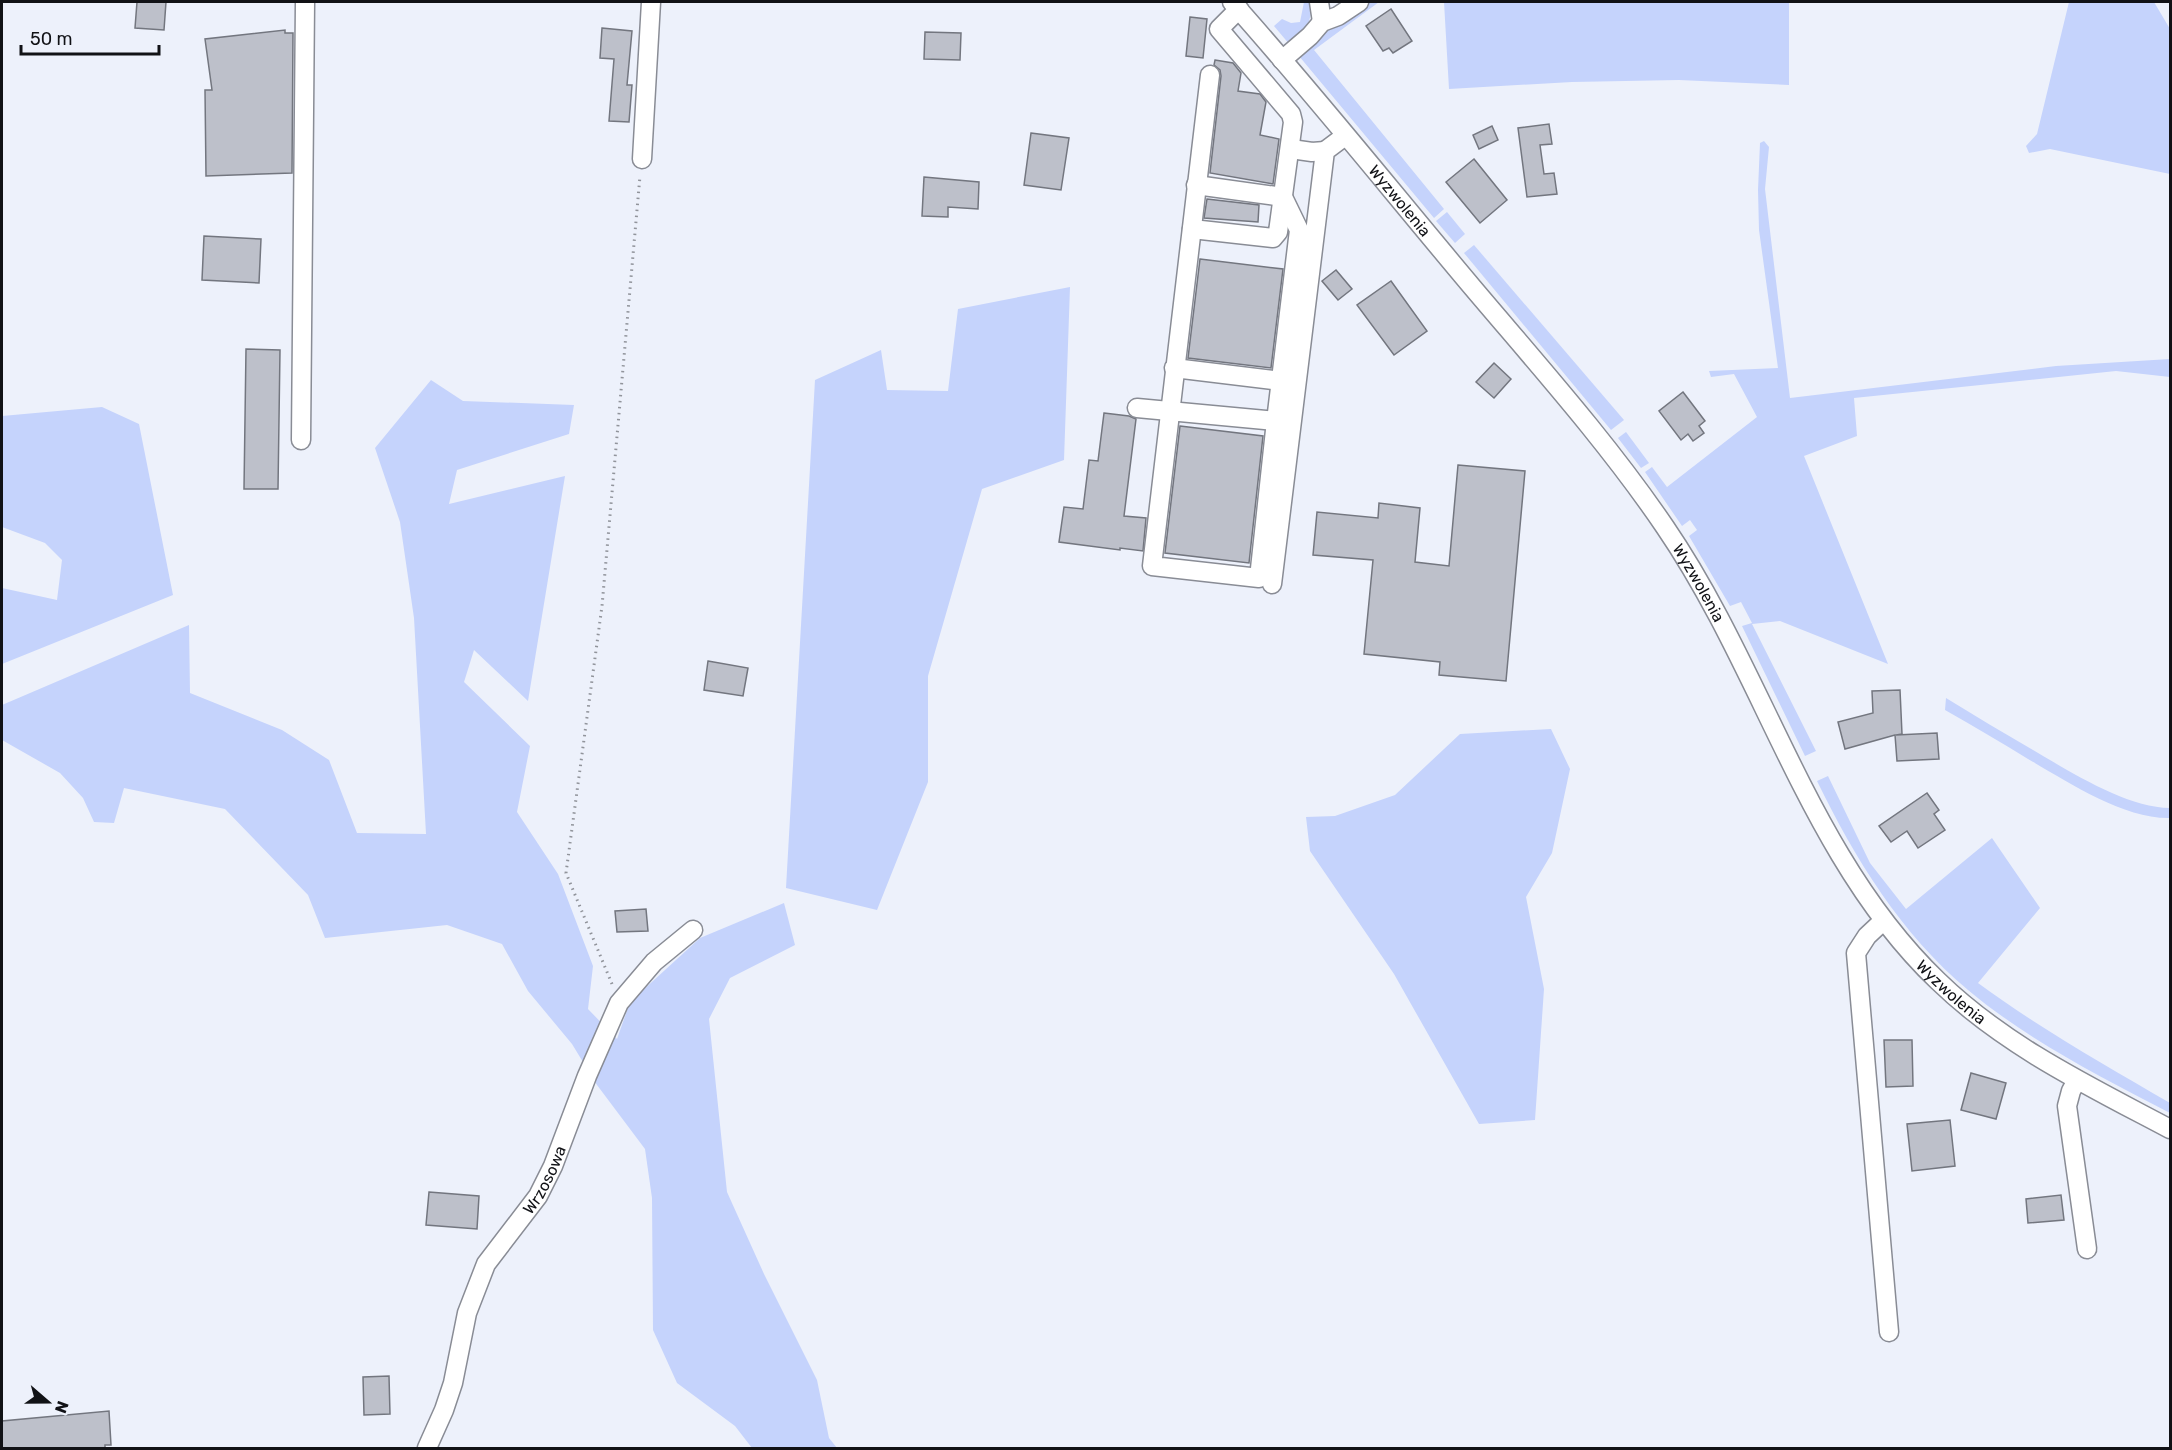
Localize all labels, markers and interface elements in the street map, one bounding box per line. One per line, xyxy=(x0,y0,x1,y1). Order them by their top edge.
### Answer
scale bar xyxy=(21,18,159,56)
text: 50 m xyxy=(30,28,73,50)
street label: Wyzwolenia xyxy=(1365,161,1435,240)
street label: Wyzwolenia xyxy=(1669,540,1728,625)
street label: Wyzwolenia xyxy=(1912,956,1990,1028)
street label: Wrzosowa xyxy=(519,1143,570,1218)
north arrow xyxy=(18,1372,78,1432)
text: N xyxy=(51,1398,73,1416)

